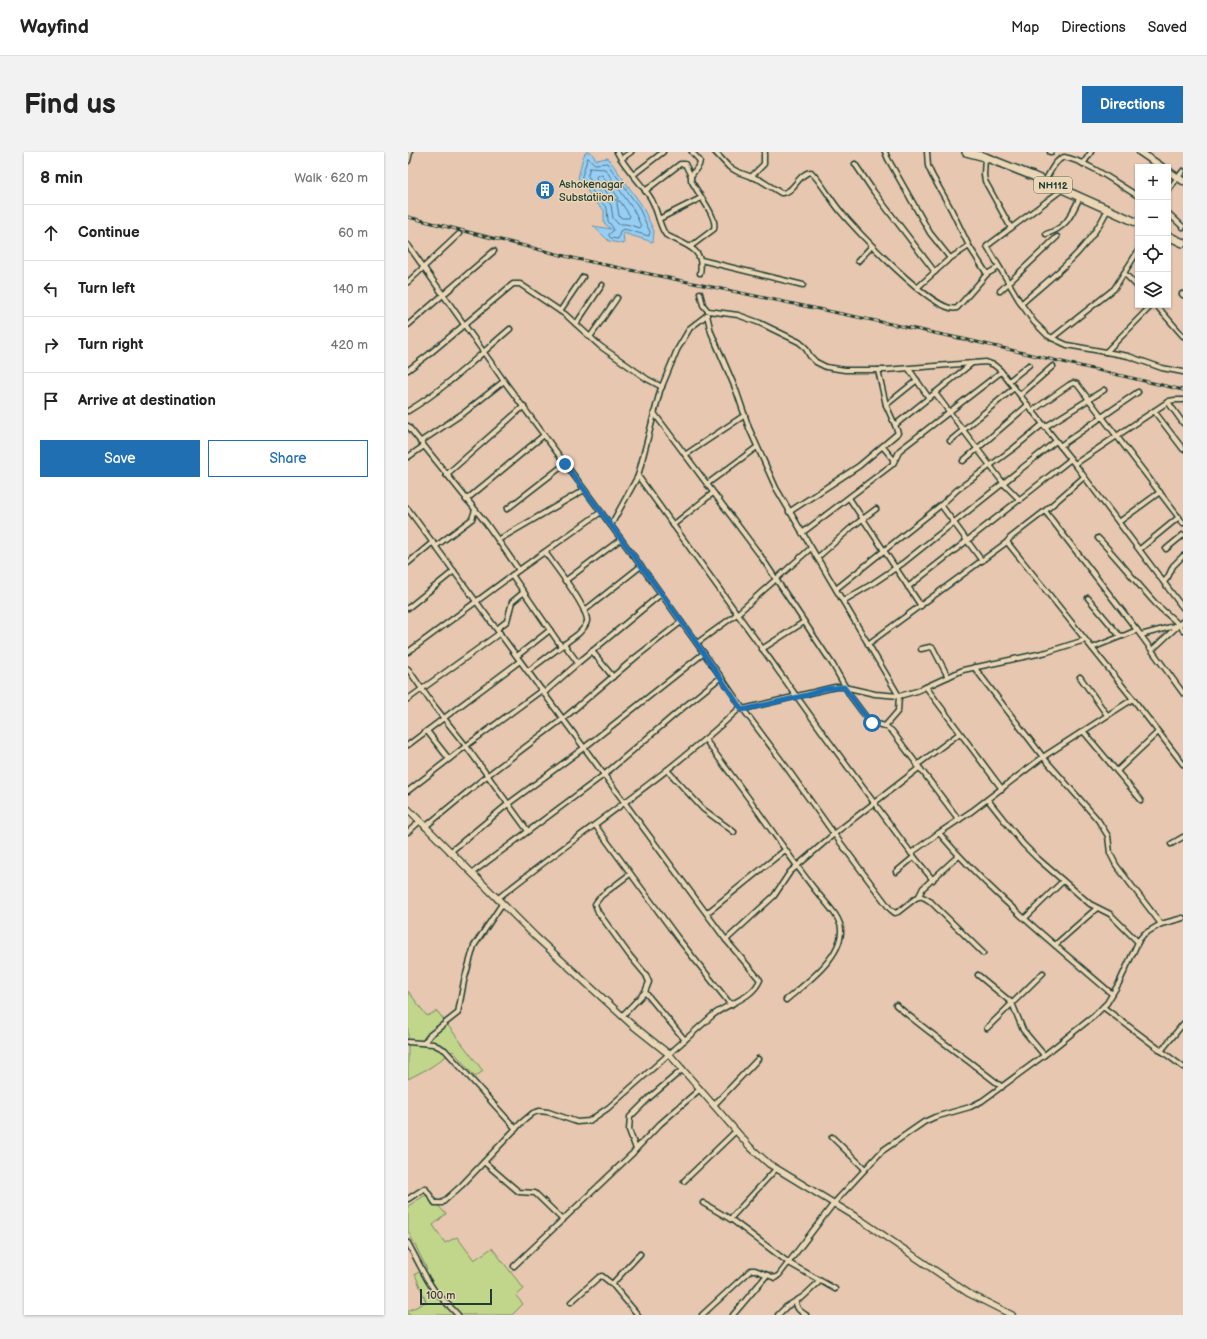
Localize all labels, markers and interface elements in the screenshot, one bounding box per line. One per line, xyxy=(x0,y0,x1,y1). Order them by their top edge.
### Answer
text: Wayfind xyxy=(20,16,89,39)
text: Map xyxy=(1011,19,1039,36)
text: Directions xyxy=(1061,19,1126,36)
text: Saved xyxy=(1148,19,1187,36)
button: Directions xyxy=(1082,86,1183,123)
text: Find us xyxy=(24,88,116,121)
map controls xyxy=(1135,164,1171,308)
button: + xyxy=(1135,164,1171,200)
text: 8 min xyxy=(40,168,83,188)
text: Walk · 620 m xyxy=(294,170,368,186)
road number: NH112 xyxy=(1034,177,1072,193)
place label: Ashokenagar Substatiion xyxy=(559,178,625,204)
building icon: Ashokenagar Substatiion xyxy=(534,179,556,201)
button: − xyxy=(1135,200,1171,236)
icon: ahead xyxy=(40,222,62,244)
text: Continue xyxy=(78,223,140,242)
text: 60 m xyxy=(338,225,368,241)
button: locate xyxy=(1135,236,1171,272)
button: layers xyxy=(1135,272,1171,308)
icon: left xyxy=(40,278,62,300)
text: Turn left xyxy=(78,279,135,298)
text: 140 m xyxy=(333,281,368,297)
icon: right xyxy=(40,334,62,356)
text: Turn right xyxy=(78,335,143,354)
text: 420 m xyxy=(330,337,368,353)
icon: arrive xyxy=(40,390,62,412)
text: Arrive at destination xyxy=(78,391,216,410)
button: Save xyxy=(40,440,200,477)
button: Share xyxy=(208,440,368,477)
route end xyxy=(556,455,574,473)
route start xyxy=(863,714,881,732)
scale bar xyxy=(420,1287,492,1306)
text: 100 m xyxy=(426,1289,455,1302)

